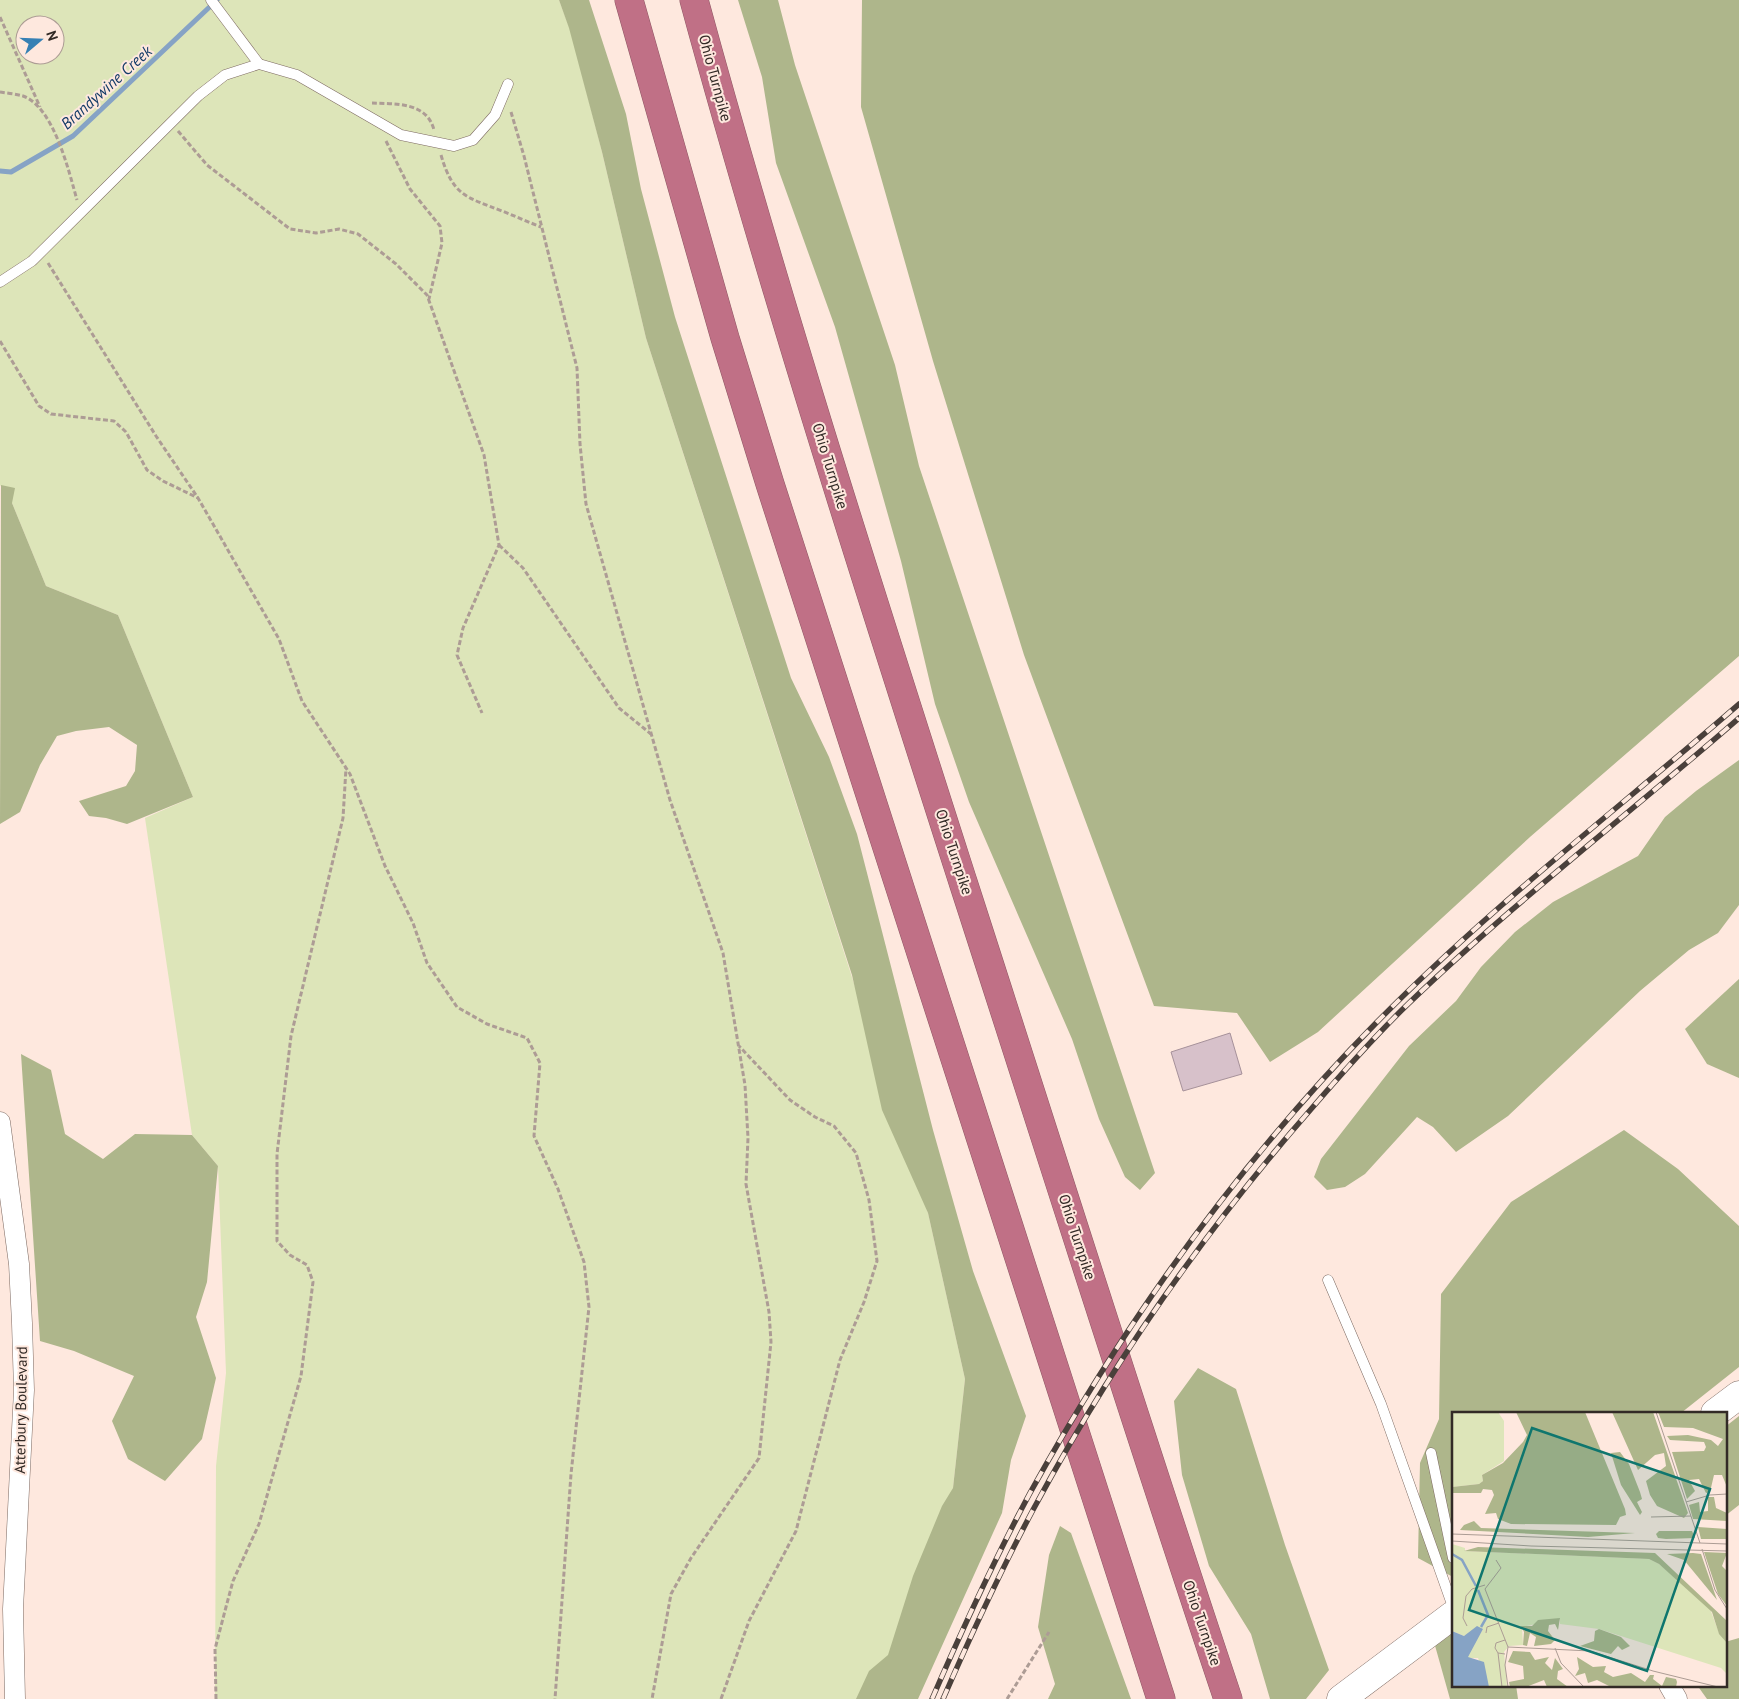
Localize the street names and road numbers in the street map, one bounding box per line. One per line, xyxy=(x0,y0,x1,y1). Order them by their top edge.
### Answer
street label: Ohio Turnpike xyxy=(695,32,736,123)
street label: Ohio Turnpike xyxy=(808,421,853,511)
street label: Ohio Turnpike xyxy=(932,807,977,897)
street label: Ohio Turnpike xyxy=(1055,1192,1100,1282)
street label: Atterbury Boulevard xyxy=(10,1346,31,1474)
street label: Ohio Turnpike xyxy=(1179,1578,1226,1668)

